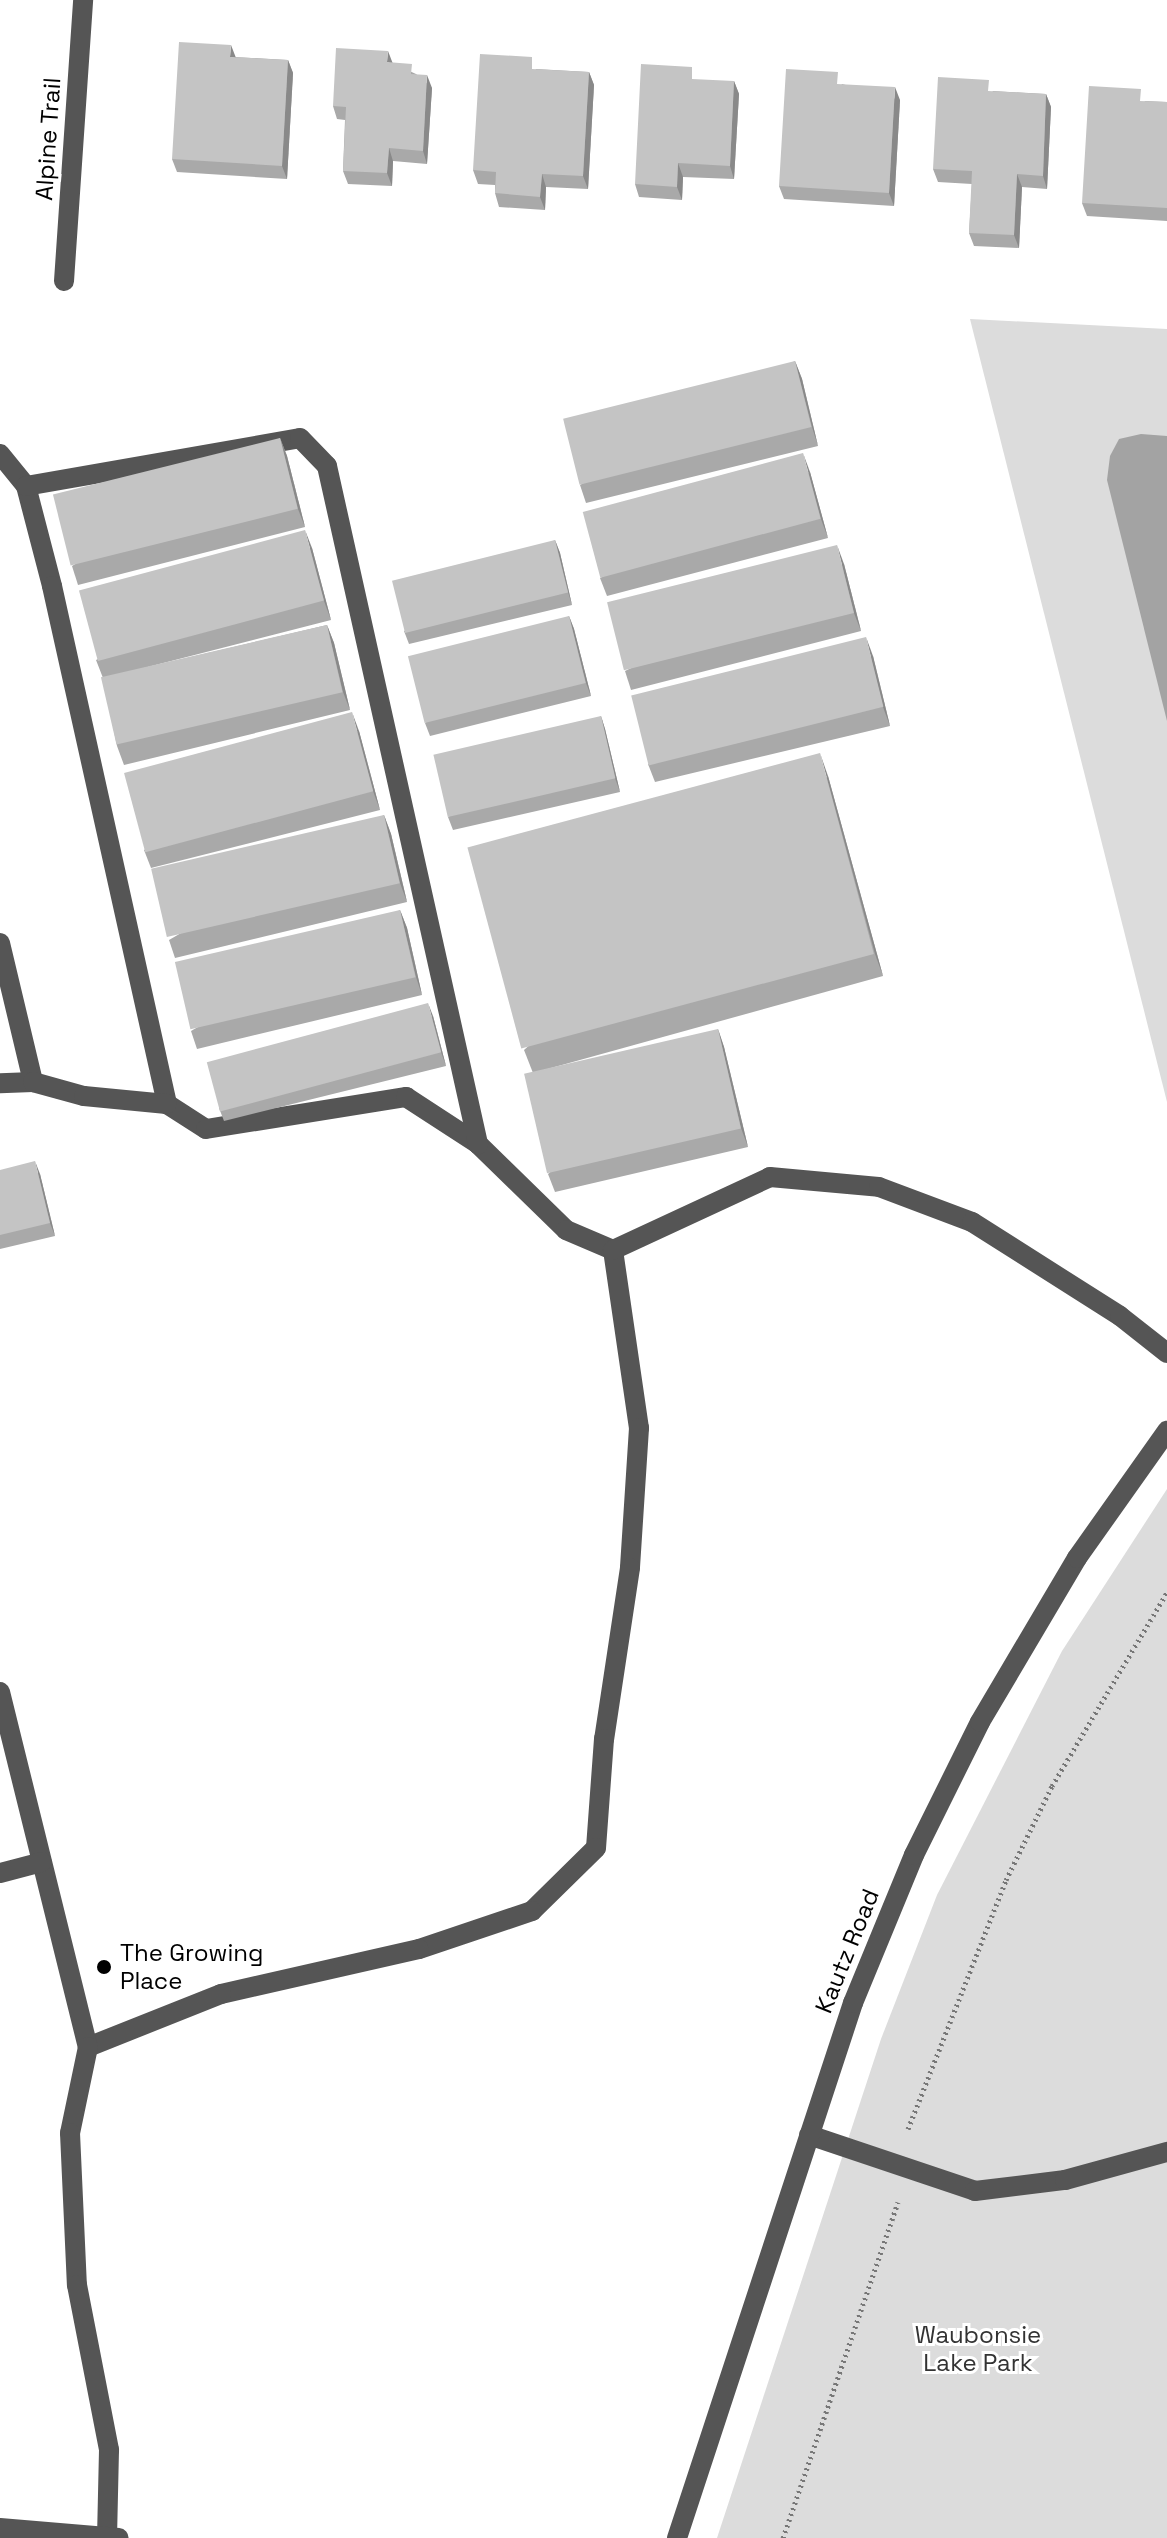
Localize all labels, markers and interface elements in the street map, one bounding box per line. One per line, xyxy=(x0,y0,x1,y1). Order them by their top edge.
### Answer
street label: Alpine Trail xyxy=(29,76,67,202)
street label: Kautz Road xyxy=(809,1885,885,2017)
place label: The Growing Place xyxy=(120,1939,263,1995)
marker: The Growing Place xyxy=(95,1958,113,1976)
park label: Waubonsie Lake Park xyxy=(915,2321,1041,2377)

